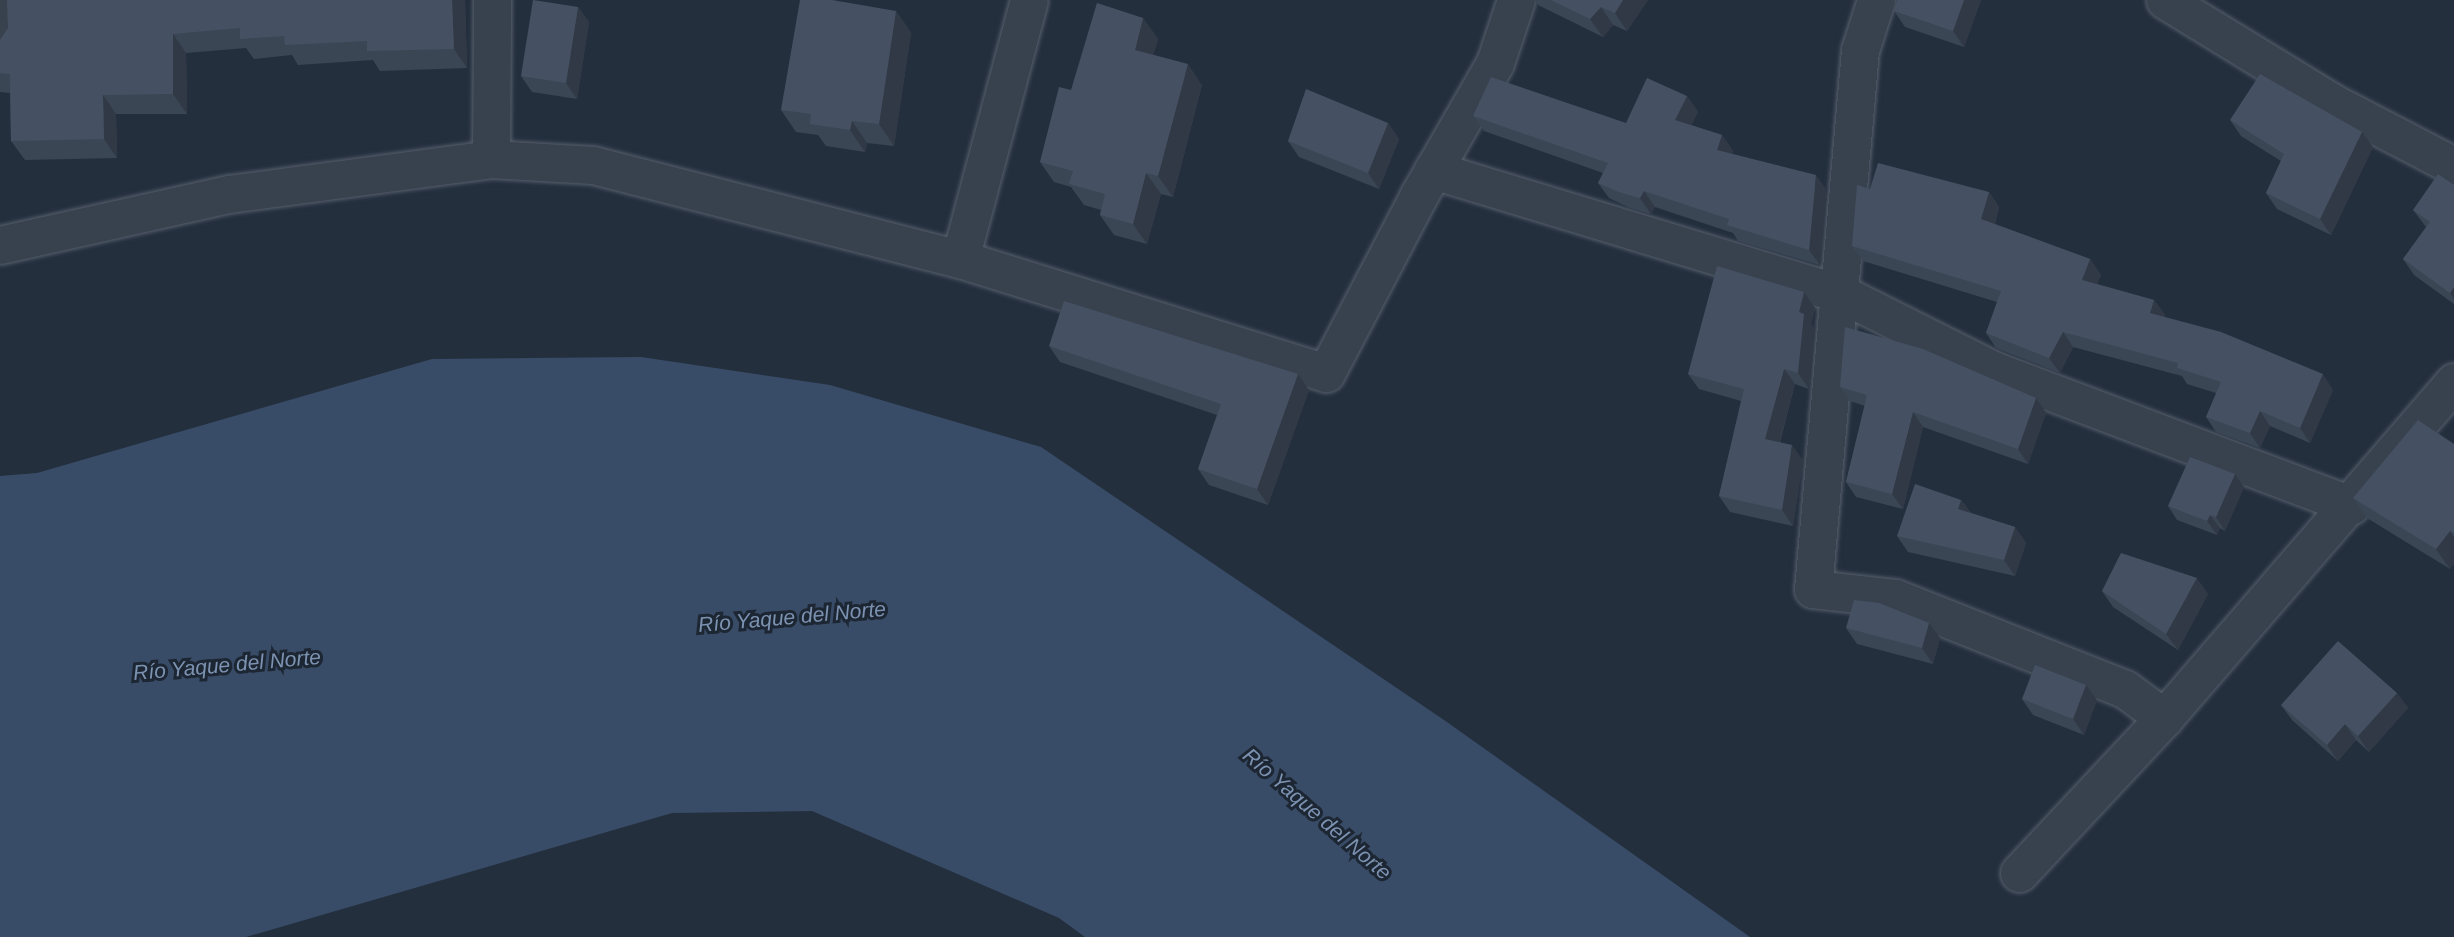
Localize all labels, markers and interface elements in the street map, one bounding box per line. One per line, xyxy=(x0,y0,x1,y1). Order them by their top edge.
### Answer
water label: Río Yaque del Norte xyxy=(697,596,887,638)
water label: Río Yaque del Norte xyxy=(132,644,322,686)
water label: Río Yaque del Norte xyxy=(1238,743,1396,885)

